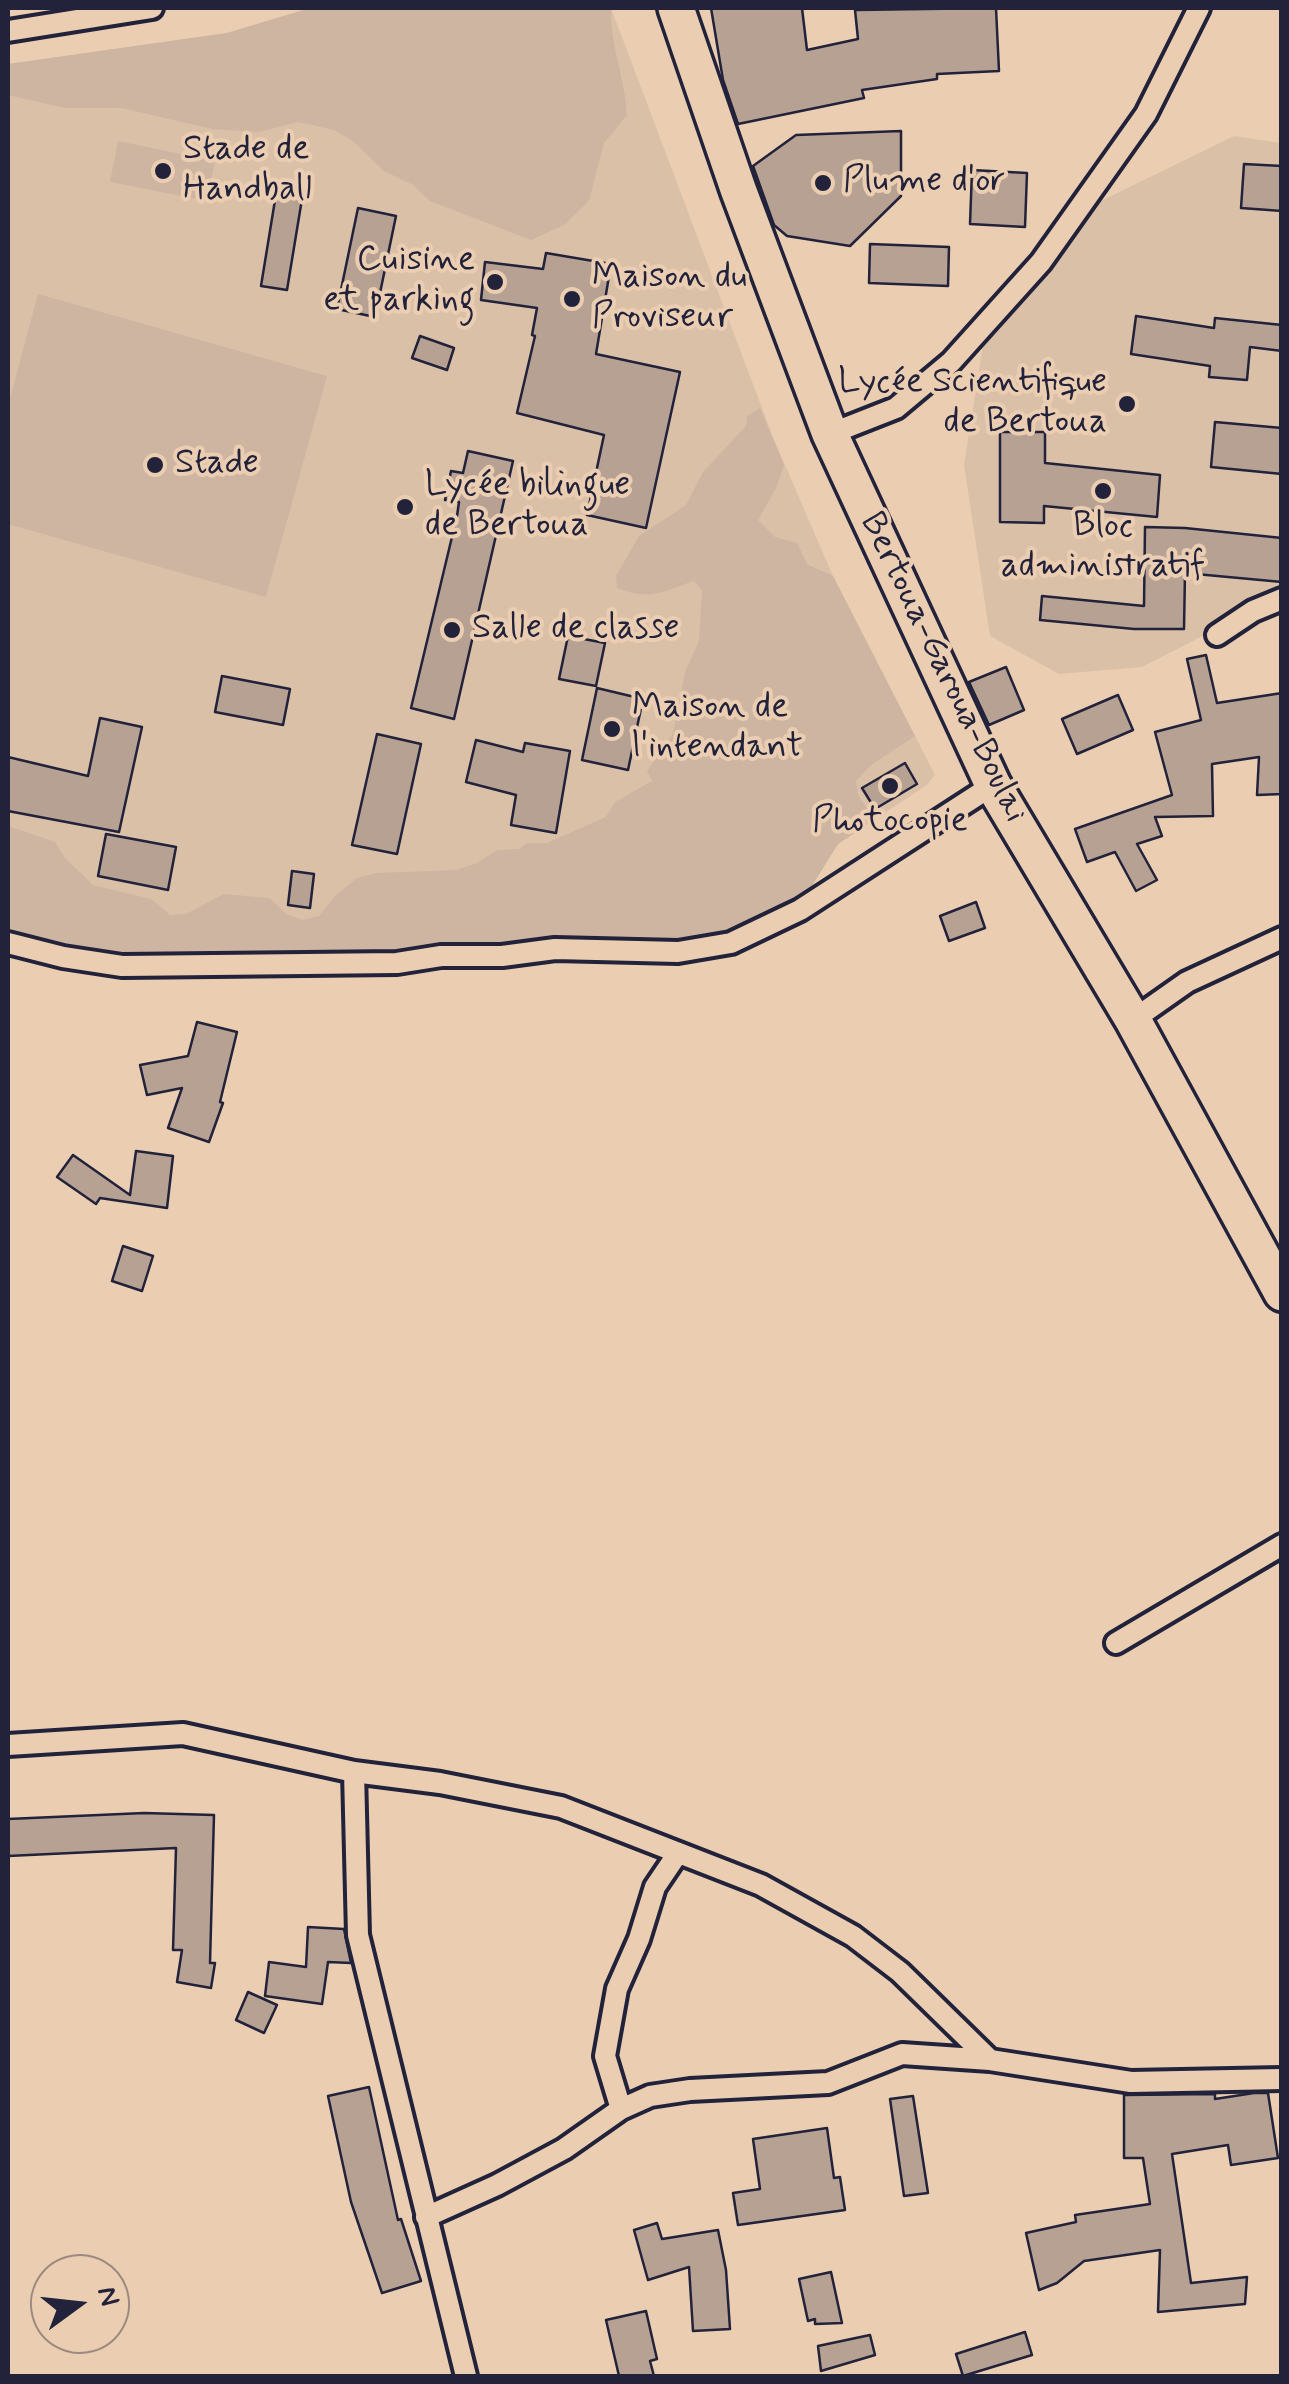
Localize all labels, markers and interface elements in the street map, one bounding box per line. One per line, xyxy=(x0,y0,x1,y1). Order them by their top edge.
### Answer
place label: Stade de Handball xyxy=(183,130,312,212)
marker: Stade de Handball xyxy=(152,160,174,182)
place label: Plume d'or xyxy=(843,162,1005,204)
marker: Plume d'or xyxy=(812,172,834,194)
place label: Cuisine et parking xyxy=(323,241,475,323)
place label: Maison du Proviseur xyxy=(592,258,747,340)
marker: Cuisine et parking xyxy=(484,271,506,293)
marker: Maison du Proviseur xyxy=(561,288,583,310)
place label: Lycée Scientifique de Bertoua xyxy=(838,363,1107,445)
marker: Lycée Scientifique de Bertoua xyxy=(1116,393,1138,415)
place label: Stade xyxy=(175,444,259,486)
marker: Stade xyxy=(144,454,166,476)
place label: Lycée bilingue de Bertoua xyxy=(425,466,630,548)
marker: Bloc administratif xyxy=(1092,480,1114,502)
marker: Lycée bilingue de Bertoua xyxy=(394,496,416,518)
street label: Bertoua-Garoua-Boulai xyxy=(849,506,1035,830)
place label: Bloc administratif xyxy=(1001,507,1205,589)
place label: Salle de classe xyxy=(472,609,680,651)
marker: Salle de classe xyxy=(441,619,463,641)
place label: Maison de l'intendant xyxy=(632,688,803,770)
marker: Maison de l'intendant xyxy=(601,718,623,740)
marker: Photocopie xyxy=(879,775,901,797)
place label: Photocopie xyxy=(812,802,968,844)
north arrow xyxy=(30,2254,130,2354)
text: N xyxy=(87,2283,128,2310)

